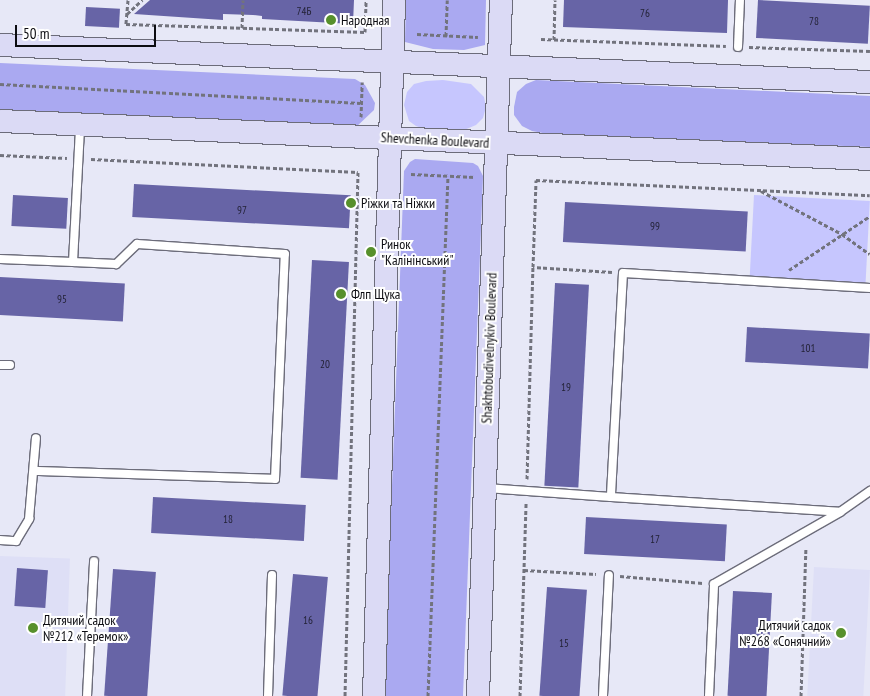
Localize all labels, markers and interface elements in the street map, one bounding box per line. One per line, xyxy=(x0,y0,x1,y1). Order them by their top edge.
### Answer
house number: 74Б xyxy=(297,4,311,18)
house number: 76 xyxy=(640,6,650,20)
place label: Народная xyxy=(341,12,389,28)
marker: Народная xyxy=(325,14,337,26)
house number: 78 xyxy=(809,14,819,28)
scale bar xyxy=(18,15,159,47)
text: 50 m xyxy=(23,24,49,43)
street label: Shevchenka Boulevard xyxy=(380,129,490,151)
place label: Ріжки та Ніжки xyxy=(361,195,435,211)
marker: Ріжки та Ніжки xyxy=(345,197,357,209)
house number: 97 xyxy=(237,203,247,217)
house number: 99 xyxy=(650,219,660,233)
place label: Ринок "Калінінський" xyxy=(381,236,453,268)
marker: Ринок "Калінінський" xyxy=(365,246,377,258)
street label: Shakhtobudivelnykiv Boulevard xyxy=(478,272,500,424)
place label: Флп Щука xyxy=(351,286,400,302)
marker: Флп Щука xyxy=(335,288,347,300)
house number: 95 xyxy=(57,292,67,306)
house number: 101 xyxy=(801,341,815,355)
house number: 20 xyxy=(320,357,330,371)
house number: 19 xyxy=(561,380,571,394)
house number: 18 xyxy=(223,512,233,526)
house number: 17 xyxy=(650,532,660,546)
place label: Дитячий садок №212 «Теремок» xyxy=(43,612,128,644)
house number: 16 xyxy=(303,613,313,627)
place label: Дитячий садок №268 «Сонячний» xyxy=(739,617,831,650)
marker: Дитячий садок №212 «Теремок» xyxy=(27,622,39,634)
marker: Дитячий садок №268 «Сонячний» xyxy=(835,627,847,639)
house number: 15 xyxy=(559,636,569,650)

